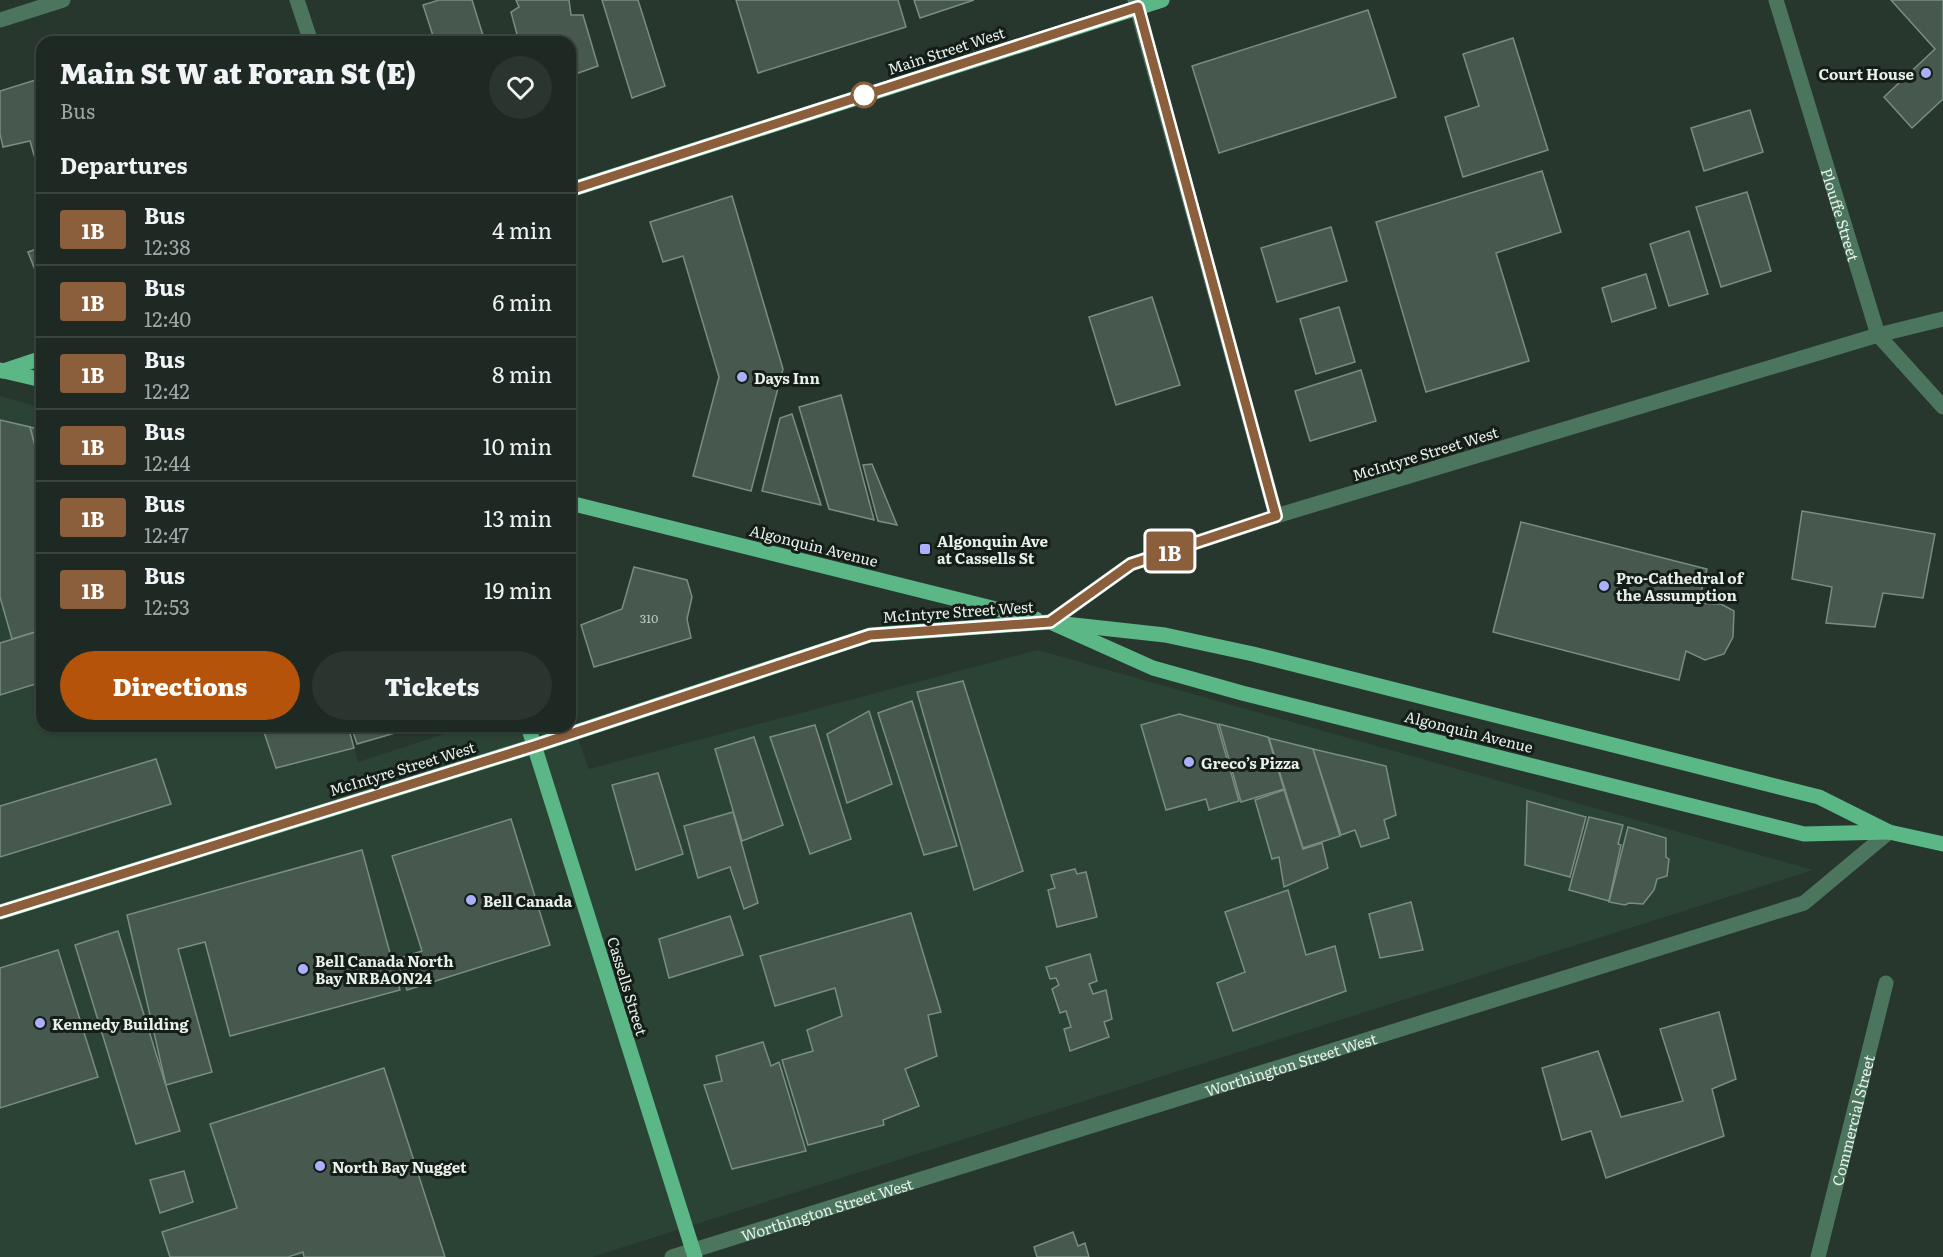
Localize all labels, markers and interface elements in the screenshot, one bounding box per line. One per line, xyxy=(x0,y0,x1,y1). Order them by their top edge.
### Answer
street label: Main Street West xyxy=(884,20,1008,80)
text: Main St W at Foran St (E) xyxy=(60,51,416,93)
button: heart xyxy=(489,56,552,119)
place label: Court House xyxy=(1819,62,1915,85)
marker: Court House xyxy=(1919,66,1933,80)
unlabelled marker xyxy=(851,82,877,108)
text: Bus xyxy=(60,95,95,125)
text: Departures xyxy=(60,148,187,181)
street label: Plouffe Street xyxy=(1816,165,1866,264)
text: Bus xyxy=(144,198,185,231)
text: 4 min xyxy=(492,213,552,246)
text: 1B xyxy=(81,214,105,245)
text: 12:38 xyxy=(144,231,191,261)
text: Bus xyxy=(144,270,185,303)
text: 6 min xyxy=(493,285,552,318)
text: 1B xyxy=(81,286,105,317)
text: 12:40 xyxy=(144,303,191,333)
text: Bus xyxy=(144,342,185,375)
text: 8 min xyxy=(492,357,552,390)
text: 1B xyxy=(81,358,105,389)
place label: Days Inn xyxy=(754,366,820,389)
marker: Days Inn xyxy=(735,370,749,384)
text: 12:42 xyxy=(144,375,190,405)
text: Bus xyxy=(144,414,185,447)
street label: McIntyre Street West xyxy=(1349,420,1501,486)
text: 10 min xyxy=(483,429,552,462)
text: 1B xyxy=(81,430,105,461)
text: 12:44 xyxy=(144,447,191,477)
text: Bus xyxy=(144,486,185,519)
text: 13 min xyxy=(483,501,552,534)
text: 1B xyxy=(81,502,105,533)
street label: Algonquin Avenue xyxy=(747,518,881,572)
text: 12:47 xyxy=(144,519,189,549)
place label: Algonquin Ave at Cassells St xyxy=(937,529,1049,569)
line badge: 1B xyxy=(1143,532,1197,570)
text: 1B xyxy=(1158,536,1182,567)
marker: Algonquin Ave at Cassells St xyxy=(918,542,932,556)
text: Bus xyxy=(144,558,185,591)
place label: Pro-Cathedral of the Assumption xyxy=(1616,566,1745,606)
text: 19 min xyxy=(484,573,552,606)
text: 1B xyxy=(81,574,105,605)
marker: Pro-Cathedral of the Assumption xyxy=(1597,579,1611,593)
text: 12:53 xyxy=(144,591,190,621)
street label: McIntyre Street West xyxy=(882,594,1034,628)
house number: 310 xyxy=(640,609,658,627)
button: Directions xyxy=(60,651,300,720)
button: Tickets xyxy=(312,651,552,720)
street label: Algonquin Avenue xyxy=(1402,704,1536,758)
street label: McIntyre Street West xyxy=(326,735,478,801)
place label: Greco’s Pizza xyxy=(1201,751,1300,774)
marker: Greco’s Pizza xyxy=(1182,755,1196,769)
place label: Bell Canada xyxy=(483,889,573,912)
marker: Bell Canada xyxy=(464,893,478,907)
street label: Cassells Street xyxy=(602,934,654,1038)
place label: Bell Canada North Bay NRBAON24 xyxy=(315,949,454,989)
marker: Bell Canada North Bay NRBAON24 xyxy=(296,962,310,976)
place label: Kennedy Building xyxy=(52,1012,190,1035)
marker: Kennedy Building xyxy=(33,1016,47,1030)
street label: Worthington Street West xyxy=(1202,1026,1379,1101)
street label: Commercial Street xyxy=(1825,1052,1879,1188)
place label: North Bay Nugget xyxy=(332,1155,467,1178)
marker: North Bay Nugget xyxy=(313,1159,327,1173)
street label: Worthington Street West xyxy=(738,1171,915,1246)

